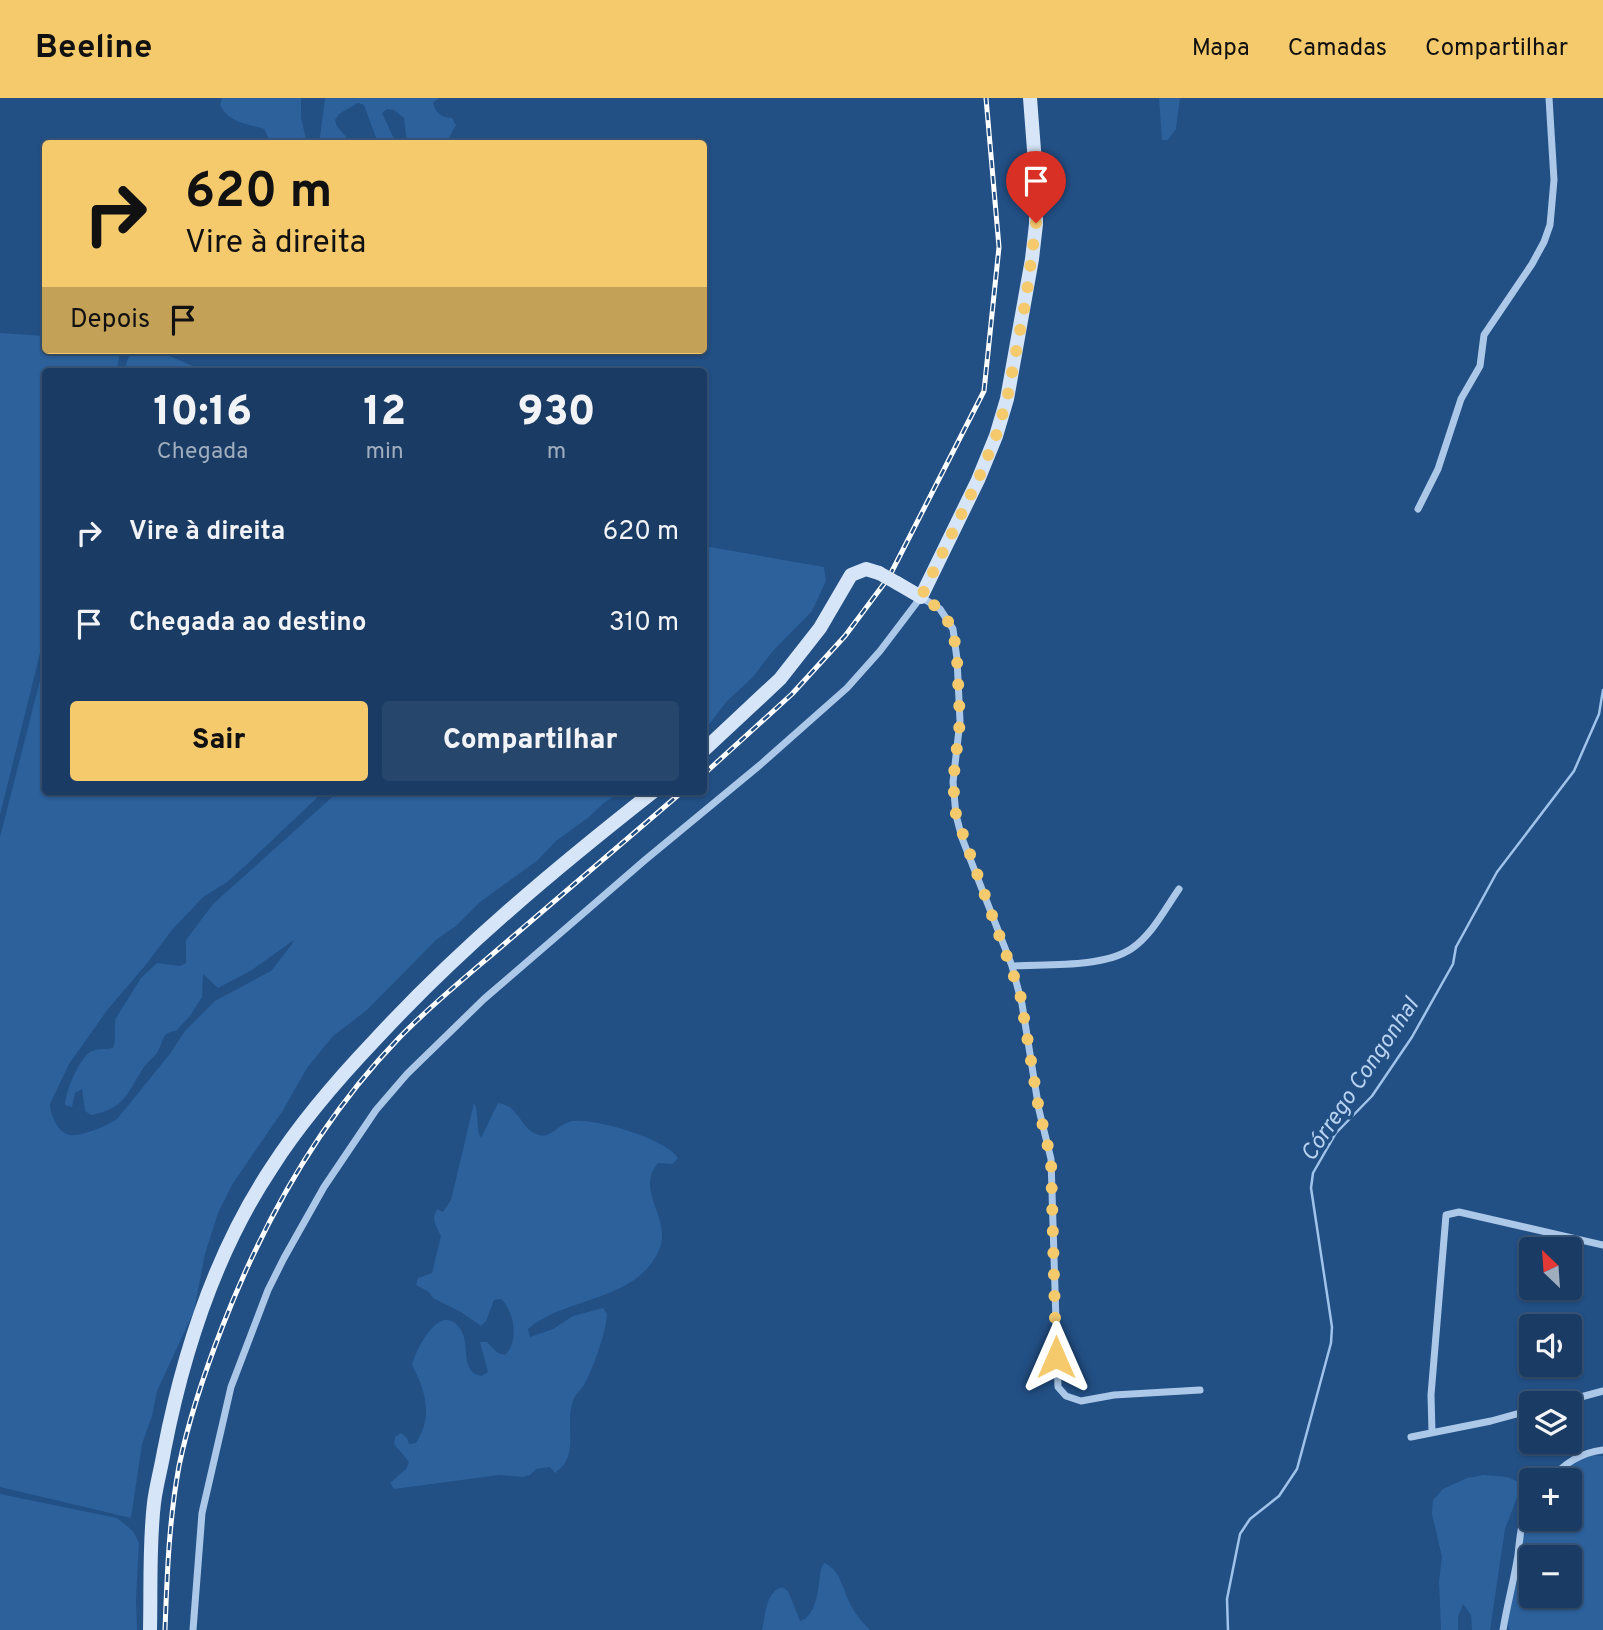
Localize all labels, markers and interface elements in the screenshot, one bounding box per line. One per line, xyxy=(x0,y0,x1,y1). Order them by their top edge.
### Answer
text: Beeline xyxy=(35,28,152,70)
text: Mapa xyxy=(1192,34,1250,64)
text: Camadas xyxy=(1288,34,1387,64)
text: Compartilhar xyxy=(1425,34,1568,64)
pin xyxy=(1006,151,1066,223)
icon: arrive xyxy=(1017,162,1055,200)
text: 620 m xyxy=(185,163,332,225)
icon: right xyxy=(70,168,161,259)
text: Vire à direita xyxy=(185,224,366,264)
icon: arrive xyxy=(164,301,202,339)
text: Depois xyxy=(70,304,150,337)
text: 10:16 xyxy=(153,387,252,440)
text: 12 xyxy=(363,387,406,440)
text: 930 xyxy=(517,387,596,440)
text: Chegada xyxy=(157,438,248,467)
text: min xyxy=(366,438,404,467)
text: m xyxy=(547,438,566,467)
icon: right xyxy=(70,514,108,552)
text: Vire à direita xyxy=(129,516,285,549)
text: 620 m xyxy=(603,516,679,549)
icon: arrive xyxy=(70,605,108,643)
text: Chegada ao destino xyxy=(129,607,366,640)
text: 310 m xyxy=(609,607,679,640)
button: Sair xyxy=(70,701,368,781)
button: Compartilhar xyxy=(382,701,679,781)
water label: Córrego Congonhal xyxy=(1296,992,1427,1168)
north arrow xyxy=(1519,1237,1582,1300)
map controls xyxy=(1519,1237,1582,1608)
button: sound xyxy=(1519,1314,1582,1377)
position arrow xyxy=(1019,1320,1093,1394)
button: layers xyxy=(1519,1391,1582,1454)
button: + xyxy=(1519,1468,1582,1531)
button: − xyxy=(1519,1545,1582,1608)

